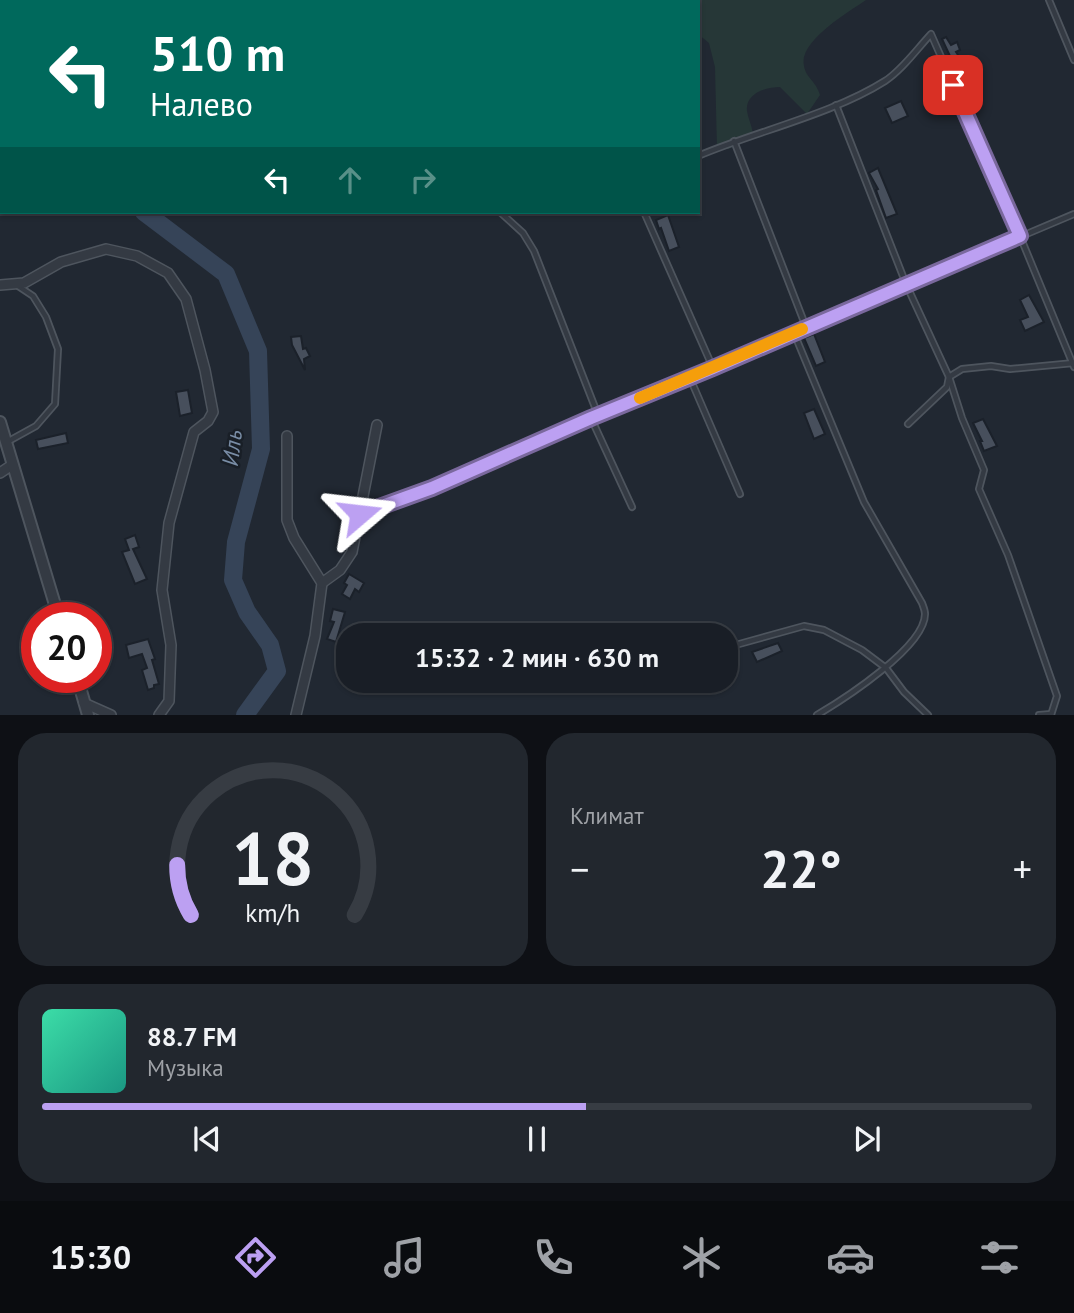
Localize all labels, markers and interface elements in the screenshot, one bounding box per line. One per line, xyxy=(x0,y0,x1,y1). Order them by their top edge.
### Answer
text: 510 m xyxy=(150,21,285,85)
icon: left xyxy=(35,28,126,119)
pin xyxy=(923,55,983,115)
icon: arrive xyxy=(934,66,972,104)
text: Налево xyxy=(150,83,253,125)
icon: left xyxy=(258,161,296,199)
icon: ahead xyxy=(331,161,369,199)
icon: right xyxy=(404,161,442,199)
water label: Иль xyxy=(215,428,248,468)
position arrow xyxy=(323,477,397,551)
speed limit sign: 20 xyxy=(21,602,112,693)
text: 15:32 · 2 мин · 630 m xyxy=(415,641,659,674)
text: Климат xyxy=(570,801,644,830)
text: 18 xyxy=(232,812,314,906)
text: 22° xyxy=(760,835,842,902)
text: − xyxy=(570,844,589,893)
text: + xyxy=(1013,844,1032,893)
text: km/h xyxy=(246,897,300,929)
text: 88.7 FM xyxy=(147,1020,237,1053)
text: Музыка xyxy=(147,1053,224,1082)
icon: previous xyxy=(188,1120,226,1158)
icon: pause xyxy=(518,1120,556,1158)
icon: next xyxy=(848,1120,886,1158)
icon: directions xyxy=(231,1233,280,1282)
icon: music xyxy=(380,1233,429,1282)
icon: phone xyxy=(529,1233,578,1282)
icon: climate xyxy=(677,1233,726,1282)
icon: car xyxy=(826,1233,875,1282)
icon: filters xyxy=(975,1233,1024,1282)
text: 15:30 xyxy=(50,1236,131,1278)

